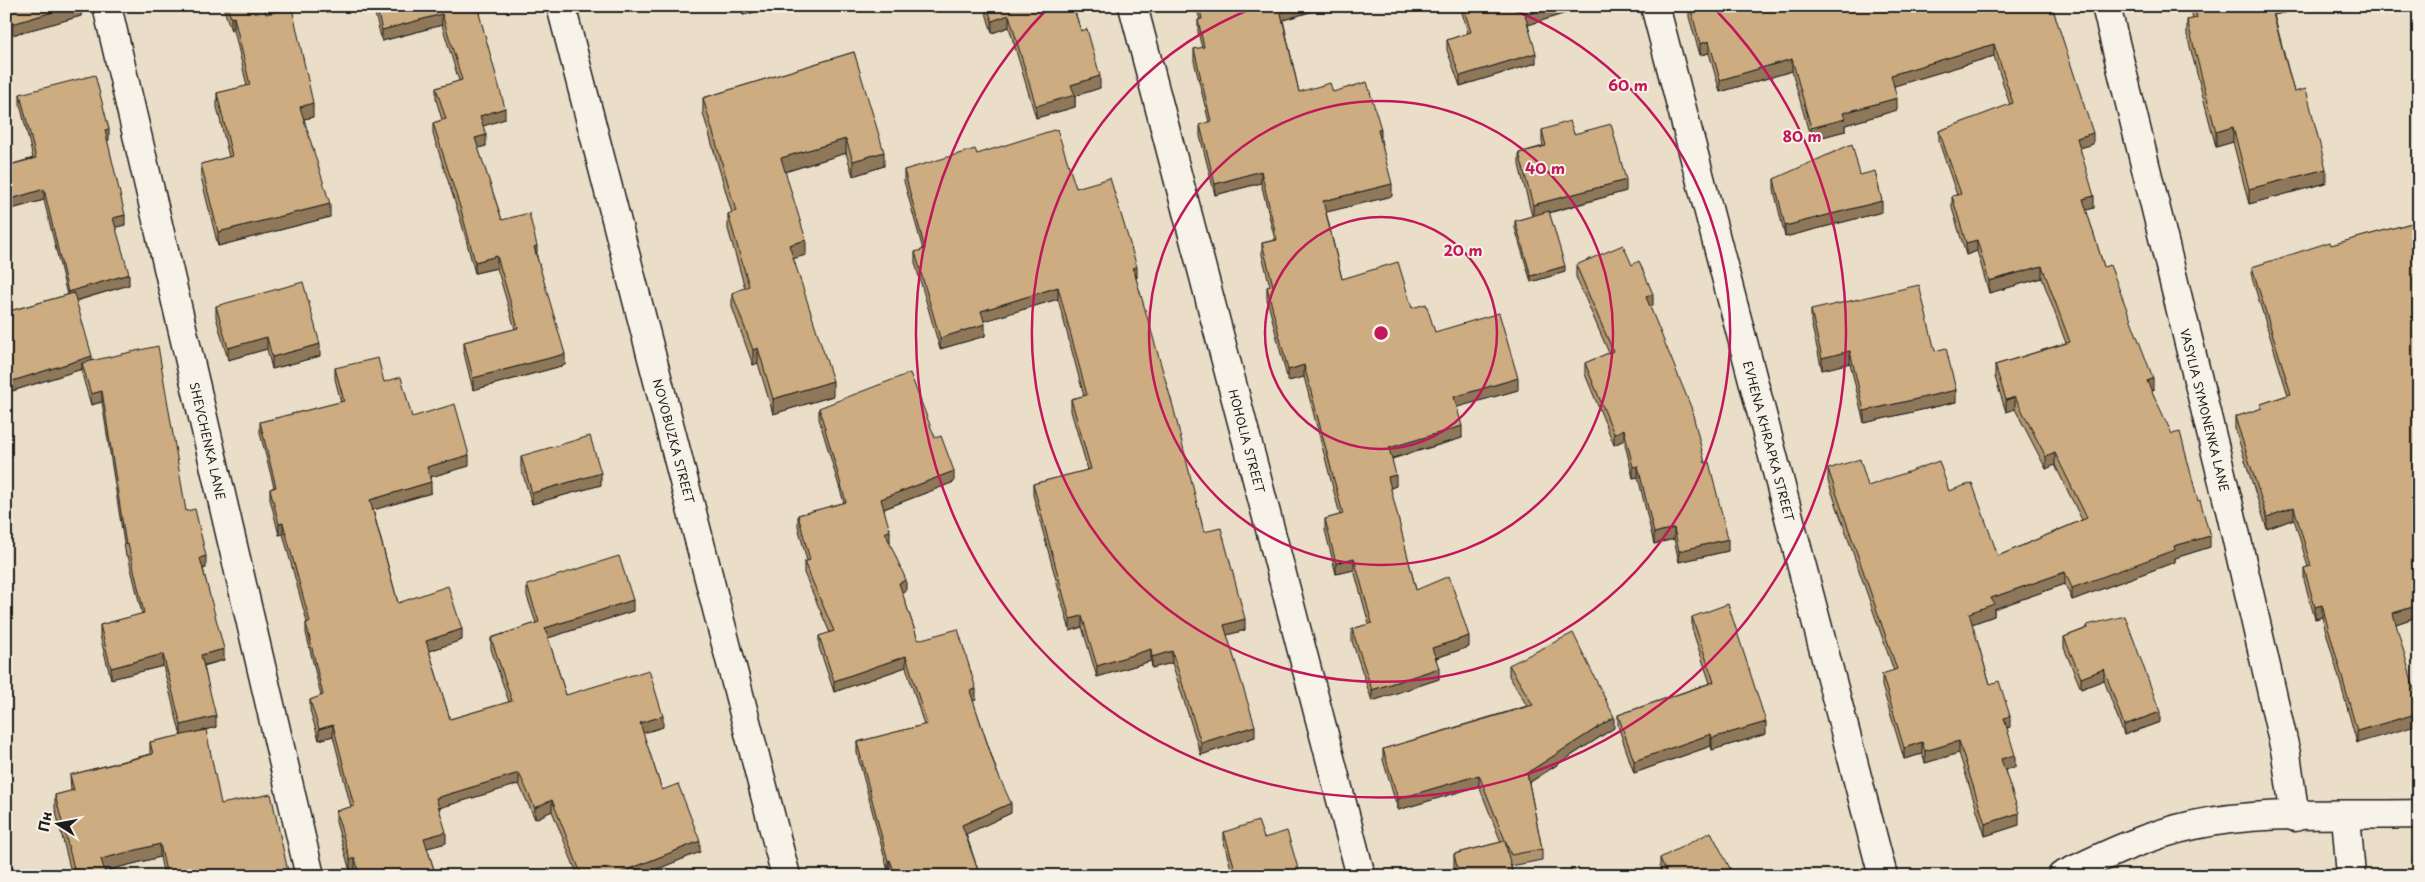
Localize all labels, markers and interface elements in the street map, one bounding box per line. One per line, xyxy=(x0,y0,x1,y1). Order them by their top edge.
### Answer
text: 60 m xyxy=(1608,73,1648,96)
text: 80 m xyxy=(1782,124,1822,147)
text: 40 m xyxy=(1525,156,1565,179)
text: 20 m xyxy=(1444,238,1482,261)
centre of rings xyxy=(1372,324,1390,342)
street label: VASYLIA SYMONENKA LANE xyxy=(2176,327,2234,494)
street label: EVHENA KHRAPKA STREET xyxy=(1739,359,1799,524)
street label: NOVOBUZKA STREET xyxy=(649,377,700,506)
street label: SHEVCHENKA LANE xyxy=(186,380,230,502)
street label: HOHOLIA STREET xyxy=(1224,387,1270,496)
north arrow xyxy=(32,800,82,850)
text: Пн xyxy=(33,809,57,833)

